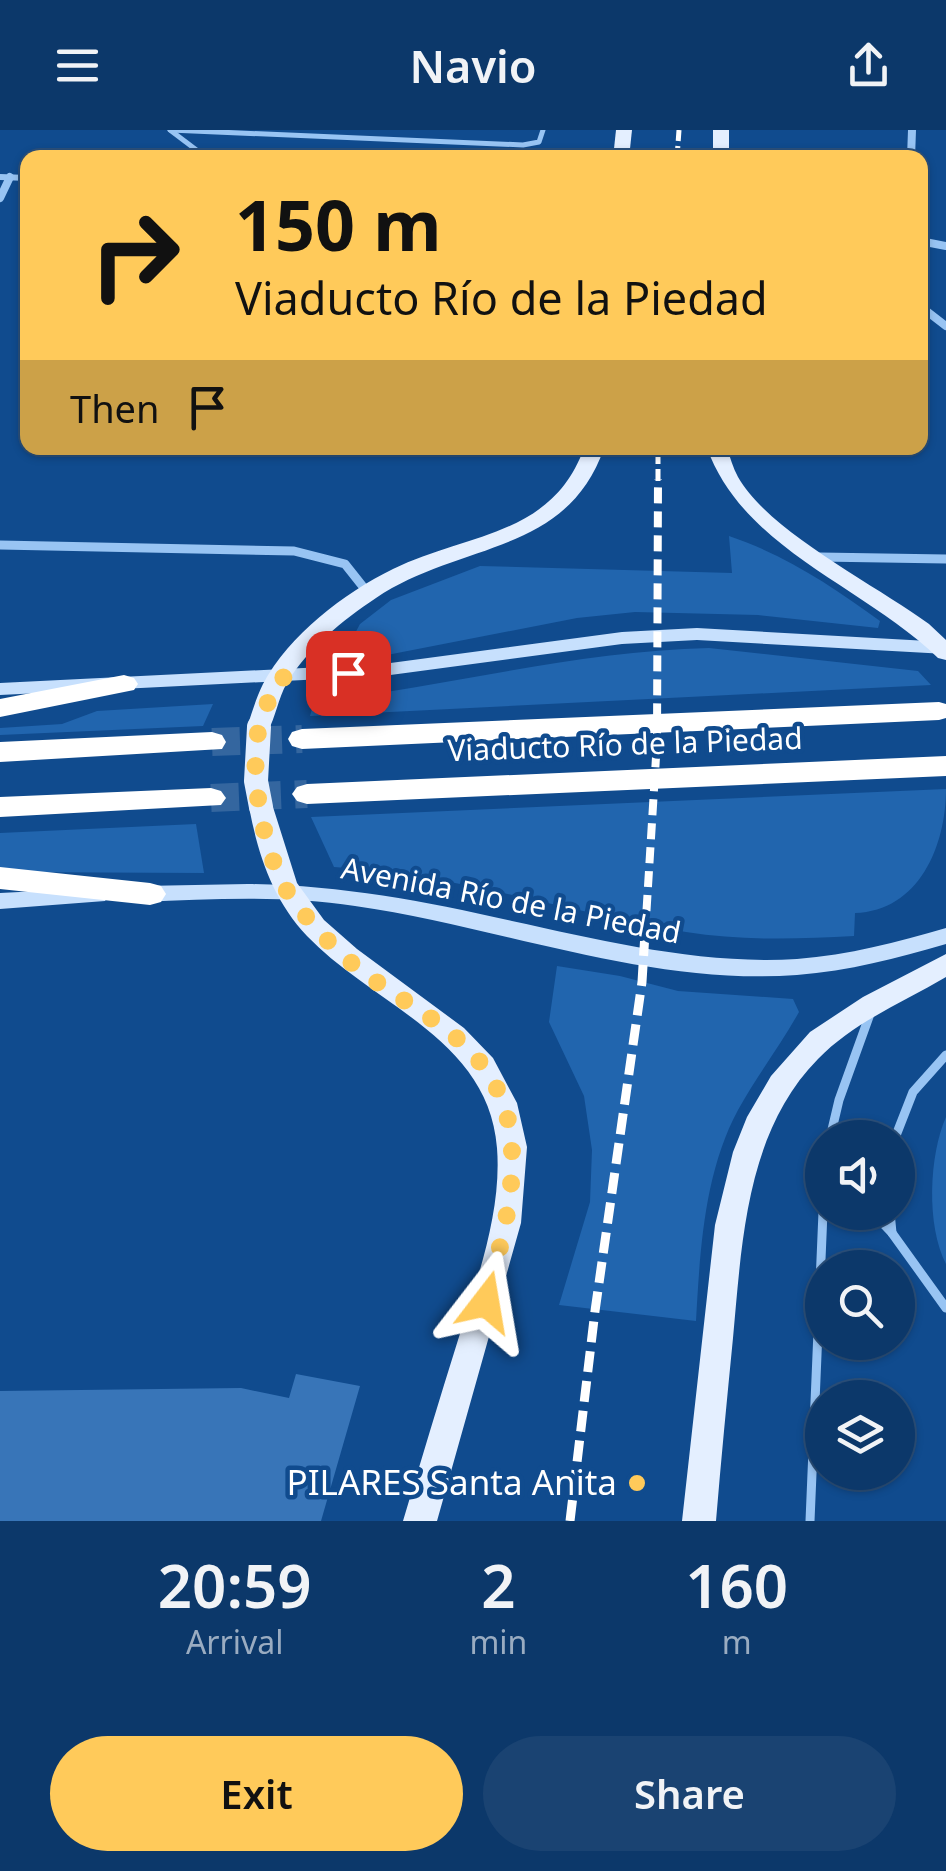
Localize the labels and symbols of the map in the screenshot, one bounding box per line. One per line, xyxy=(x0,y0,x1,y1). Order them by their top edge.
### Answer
pin xyxy=(306,631,391,716)
street label: Viaducto Río de la Piedad xyxy=(447,717,803,770)
street label: Avenida Río de la Piedad xyxy=(338,846,685,953)
position arrow xyxy=(434,1250,538,1354)
place label: PILARES Santa Anita xyxy=(287,1458,617,1505)
marker: PILARES Santa Anita xyxy=(626,1472,648,1494)

